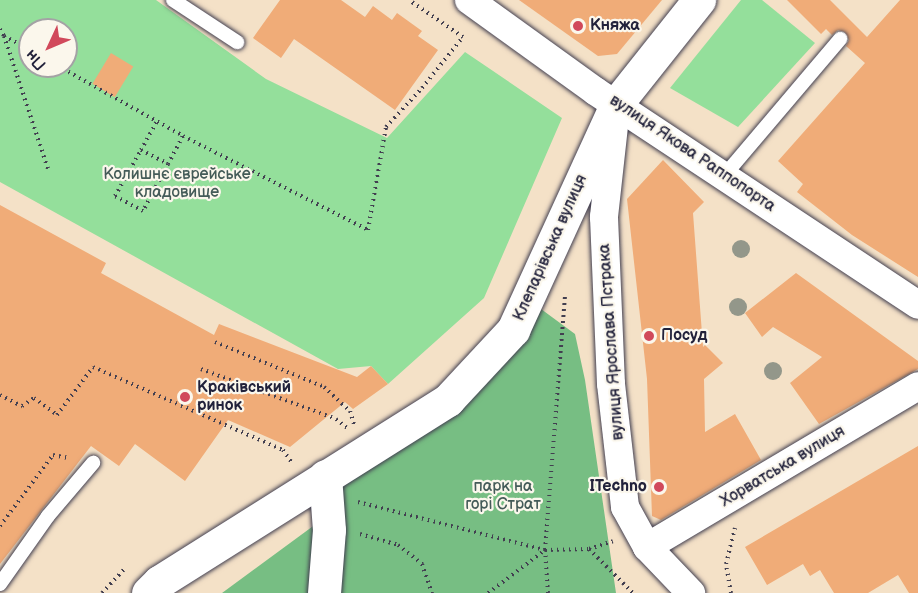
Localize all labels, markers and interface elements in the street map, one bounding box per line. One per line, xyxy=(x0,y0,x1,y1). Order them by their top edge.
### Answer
place label: Княжа xyxy=(590,16,639,36)
north arrow xyxy=(18,18,78,78)
marker: Княжа xyxy=(571,19,585,33)
text: Пн xyxy=(22,45,50,74)
street label: вулиця Якова Раппопорта xyxy=(606,91,778,217)
park label: Колишнє єврейське кладовище xyxy=(103,165,251,203)
street label: Клепарівська вулиця xyxy=(510,172,592,324)
street label: вулиця Ярослава Пстрака xyxy=(596,243,628,441)
place label: Посуд xyxy=(661,326,707,346)
marker: Посуд xyxy=(642,329,656,343)
place label: Краківський ринок xyxy=(197,378,291,416)
marker: Краківський ринок xyxy=(178,390,192,404)
street label: Хорватська вулиця xyxy=(717,422,849,512)
park label: парк на горі Страт xyxy=(465,477,541,515)
place label: ITechno xyxy=(589,477,647,497)
marker: ITechno xyxy=(652,480,666,494)

